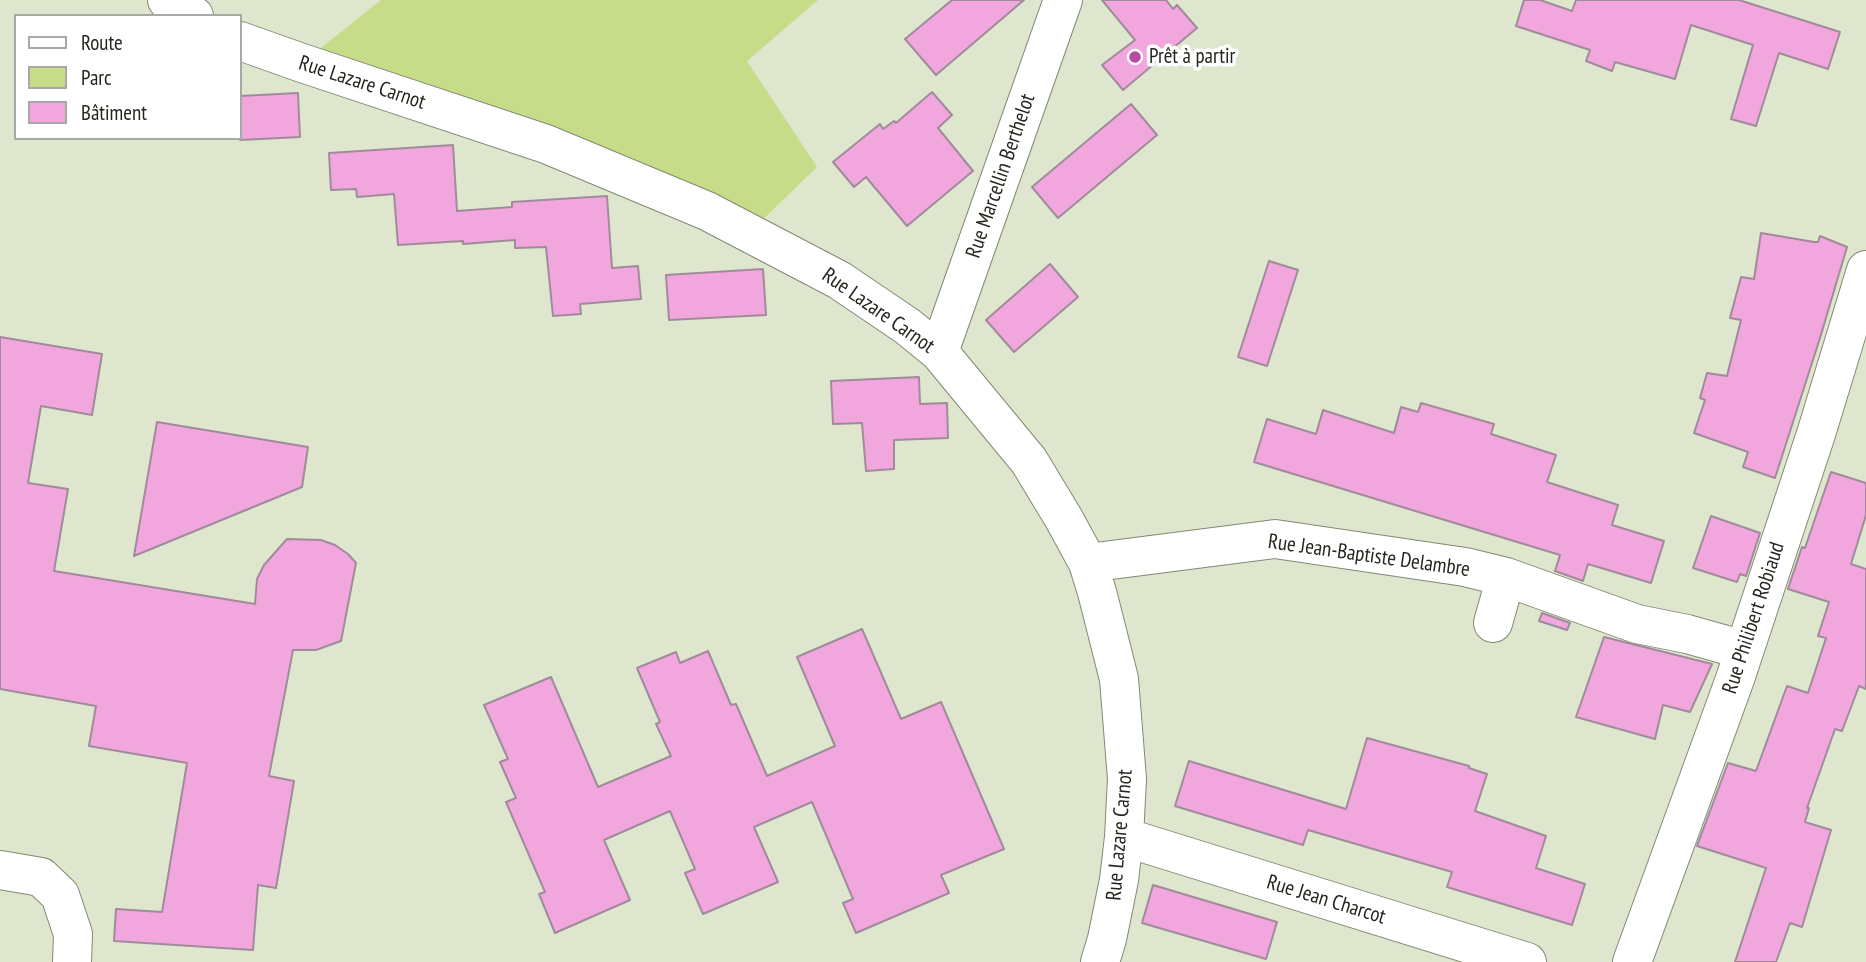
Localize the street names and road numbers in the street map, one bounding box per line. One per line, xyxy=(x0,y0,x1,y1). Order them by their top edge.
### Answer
street label: Rue Lazare Carnot xyxy=(296,51,428,115)
street label: Rue Marcellin Berthelot xyxy=(961,91,1041,261)
street label: Rue Lazare Carnot xyxy=(817,263,939,359)
street label: Rue Jean-Baptiste Delambre xyxy=(1266,529,1472,583)
street label: Rue Philibert Robiaud xyxy=(1718,539,1790,697)
street label: Rue Lazare Carnot xyxy=(1102,768,1138,902)
street label: Rue Jean Charcot xyxy=(1263,870,1389,930)

